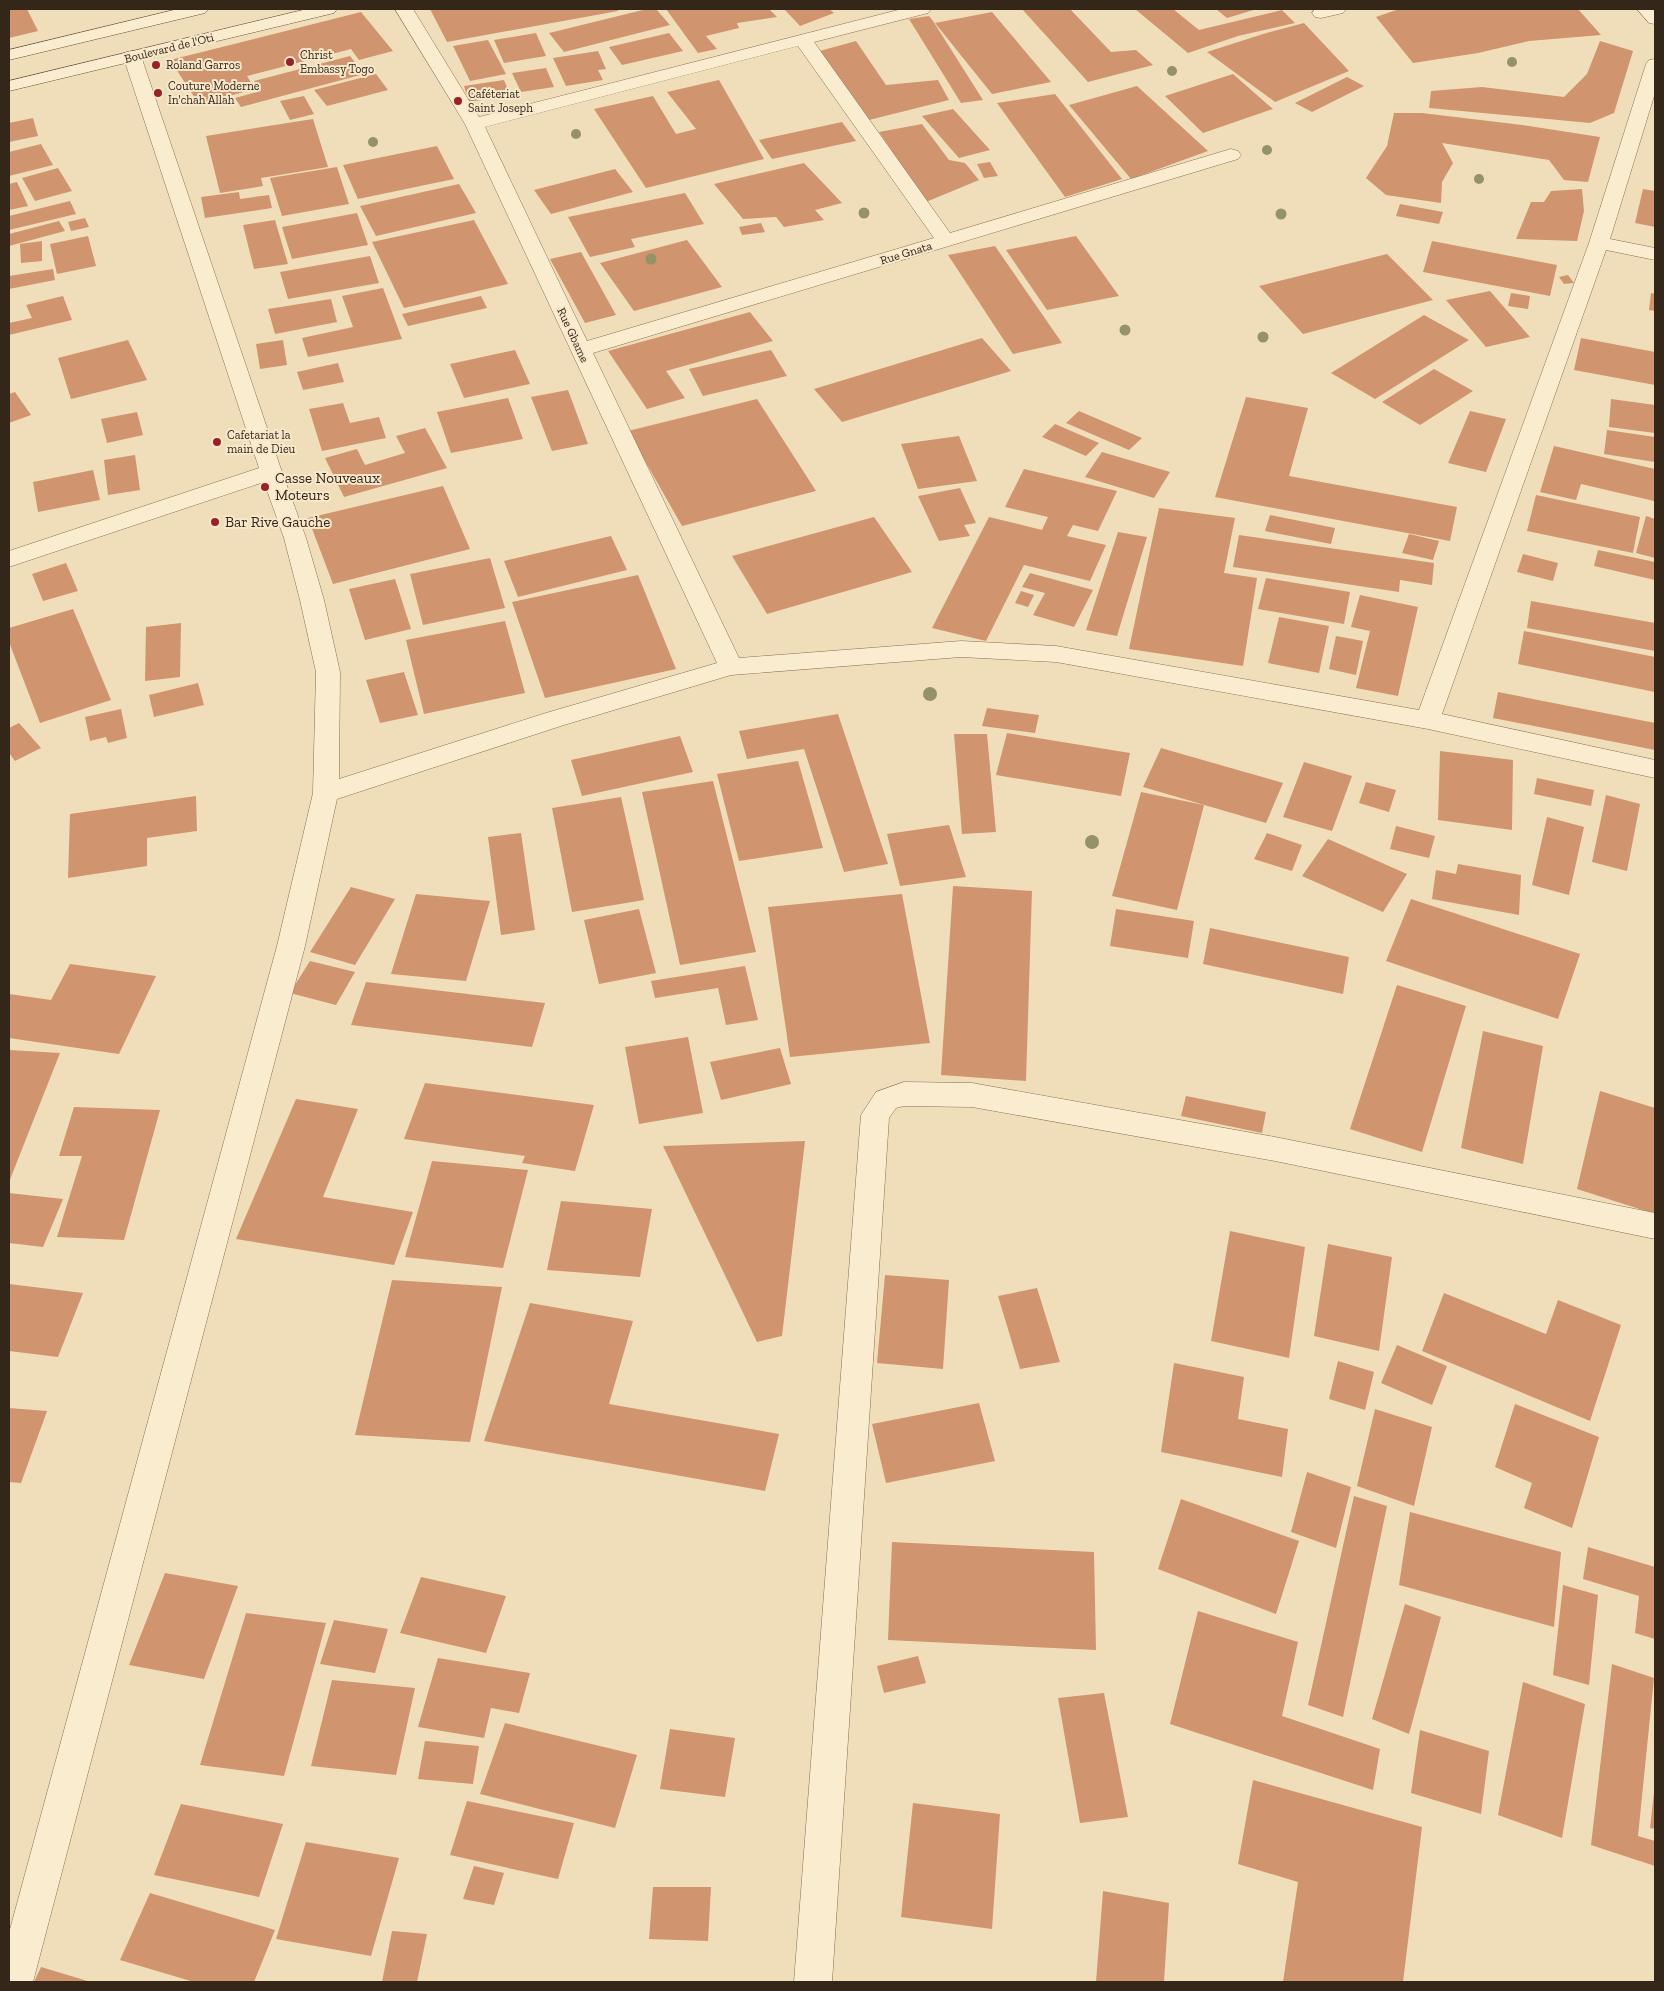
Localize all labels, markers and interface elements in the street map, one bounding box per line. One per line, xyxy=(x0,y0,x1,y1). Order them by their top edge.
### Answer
street label: Boulevard de l'Oti xyxy=(123,30,216,66)
place label: Christ Embassy Togo xyxy=(300,48,374,76)
marker: Christ Embassy Togo xyxy=(284,56,296,68)
place label: Roland Garros xyxy=(166,58,240,72)
marker: Roland Garros xyxy=(150,59,162,71)
place label: Couture Moderne In'chah Allah xyxy=(168,79,260,107)
marker: Couture Moderne In'chah Allah xyxy=(152,87,164,99)
place label: Caféteriat Saint Joseph xyxy=(468,87,533,115)
marker: Caféteriat Saint Joseph xyxy=(452,95,464,107)
street label: Rue Gnata xyxy=(878,238,934,268)
street label: Rue Gbame xyxy=(554,305,592,365)
place label: Cafetariat la main de Dieu xyxy=(227,428,296,456)
marker: Cafetariat la main de Dieu xyxy=(211,436,223,448)
place label: Casse Nouveaux Moteurs xyxy=(275,469,380,504)
marker: Casse Nouveaux Moteurs xyxy=(259,481,271,493)
place label: Bar Rive Gauche xyxy=(225,513,330,531)
marker: Bar Rive Gauche xyxy=(209,516,221,528)

